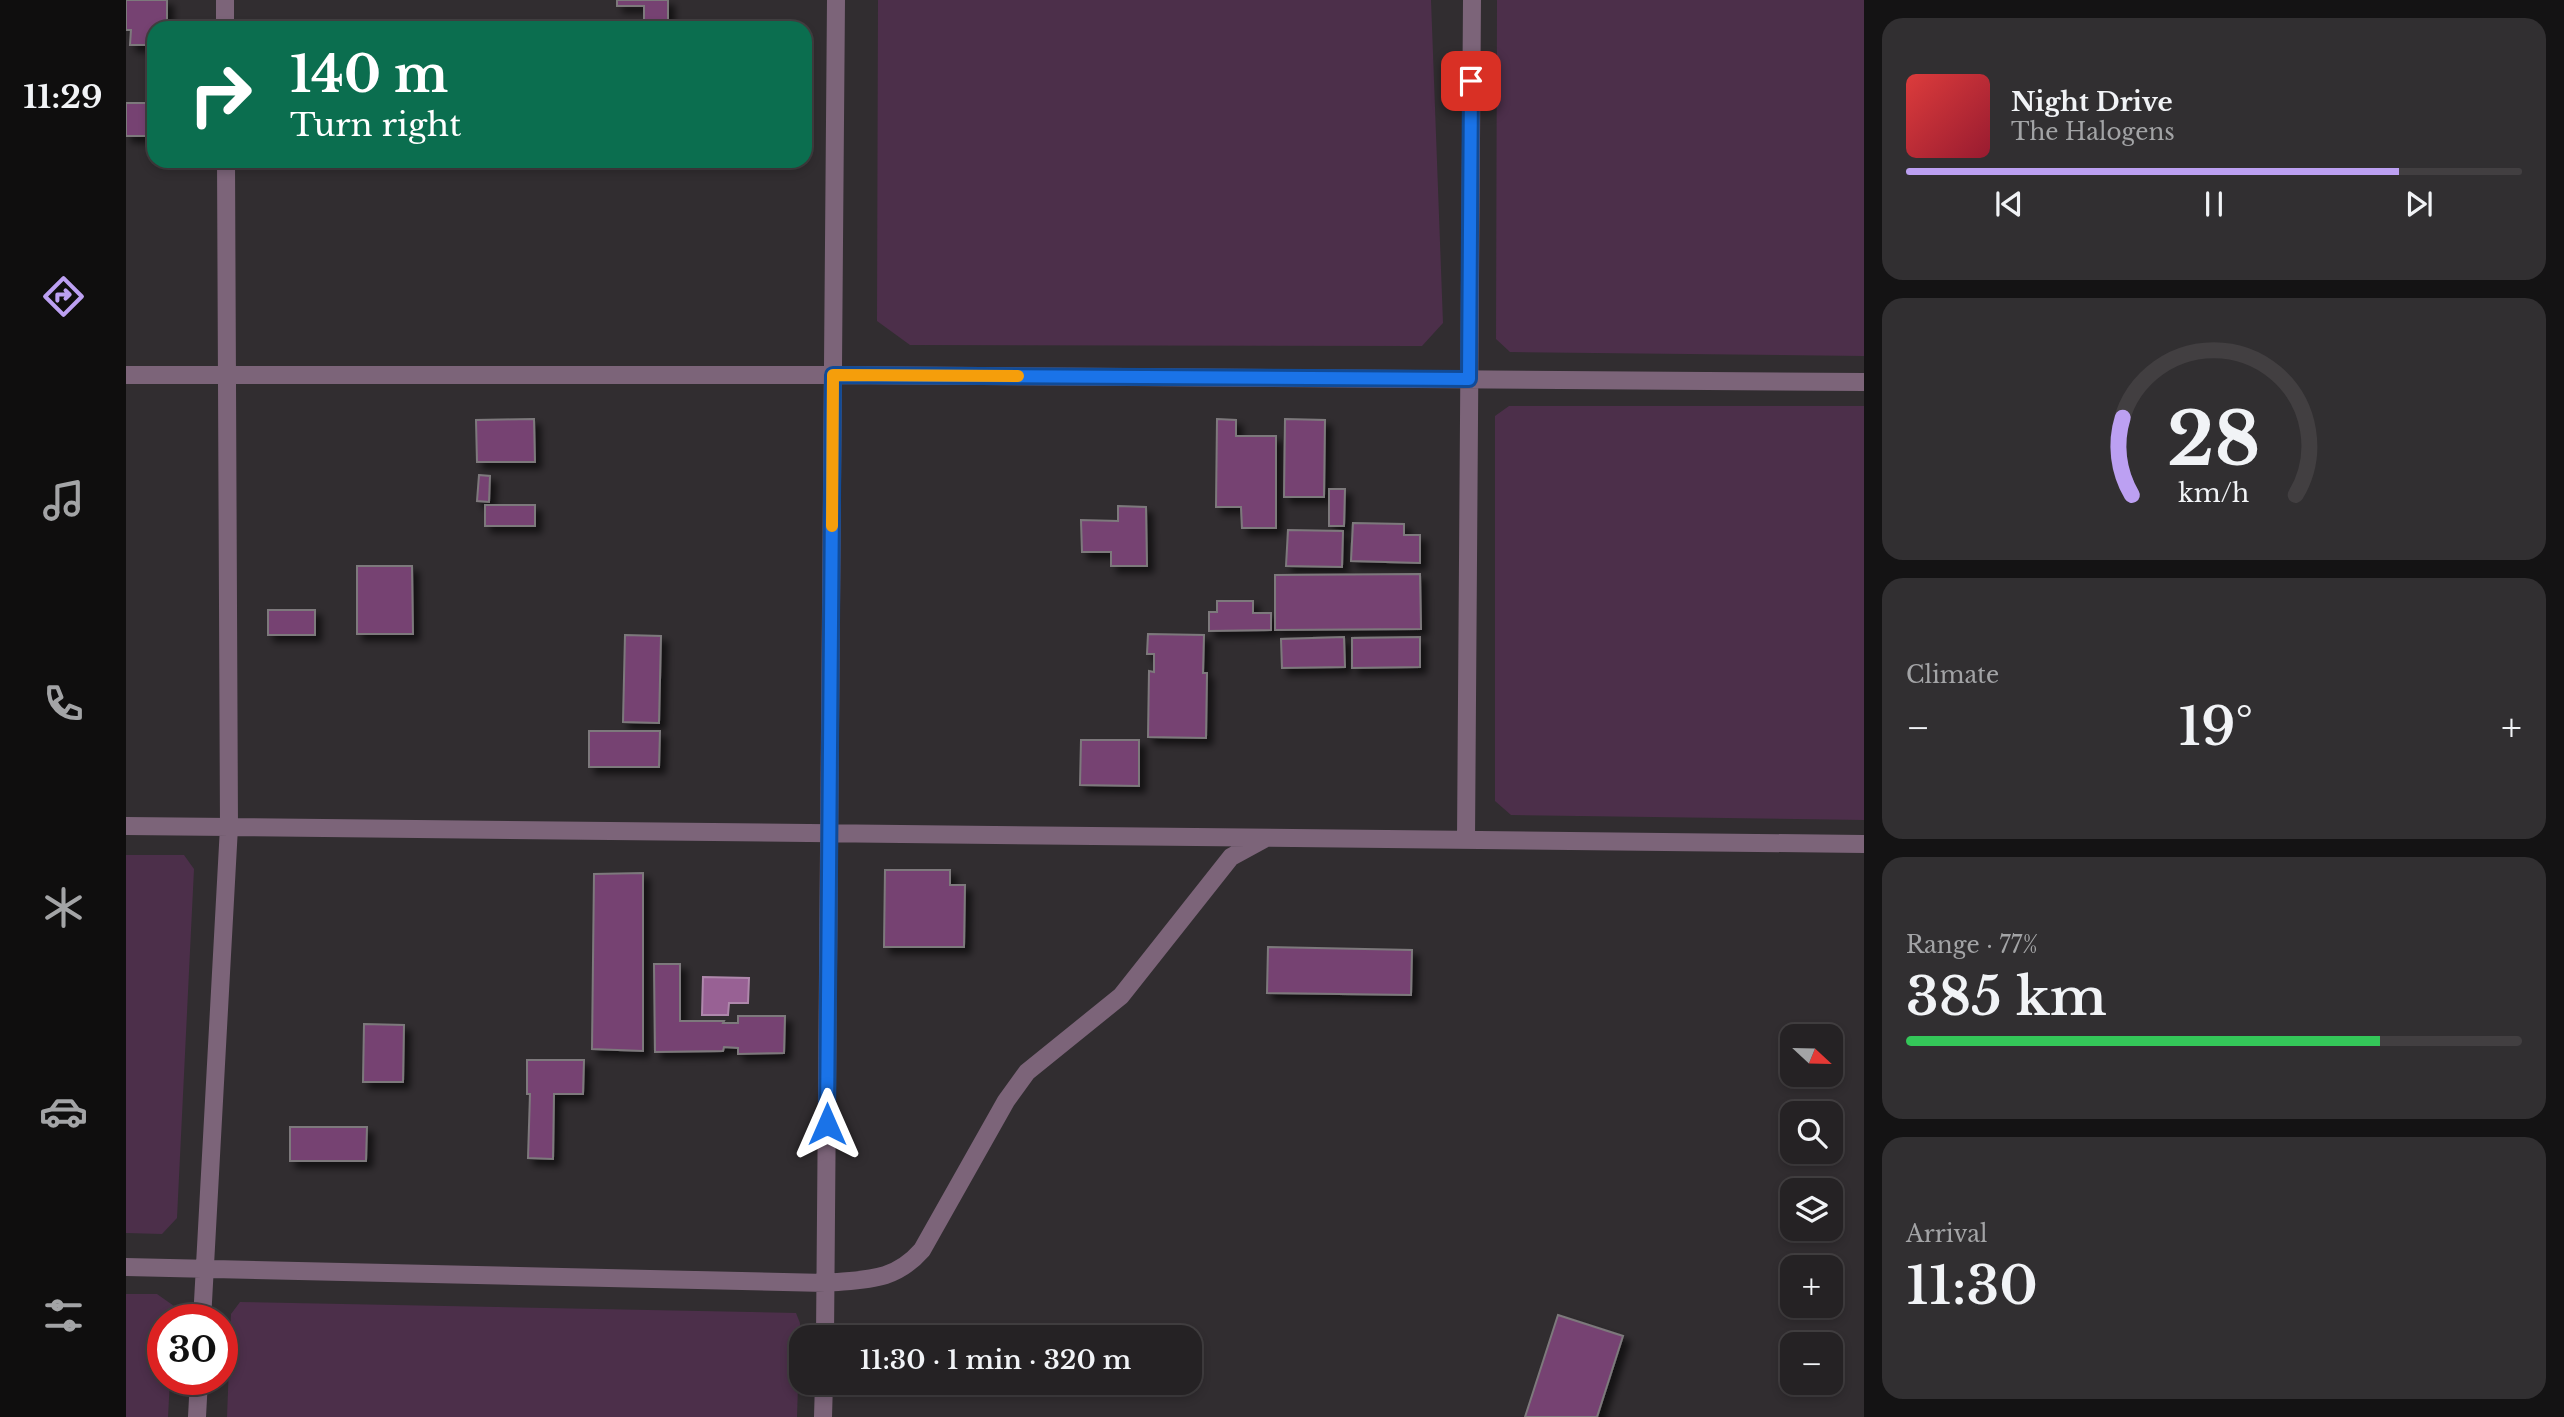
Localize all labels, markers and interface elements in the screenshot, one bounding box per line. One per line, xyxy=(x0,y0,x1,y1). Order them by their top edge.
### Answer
text: 140 m xyxy=(290,44,448,105)
icon: right xyxy=(175,49,266,140)
pin xyxy=(1441,51,1501,111)
icon: arrive xyxy=(1452,62,1490,100)
text: 11:29 xyxy=(23,77,103,117)
text: Night Drive xyxy=(2011,86,2173,118)
text: Turn right xyxy=(290,105,461,145)
text: The Halogens xyxy=(2011,118,2175,146)
icon: previous xyxy=(1990,185,2028,223)
icon: pause xyxy=(2195,185,2233,223)
icon: next xyxy=(2400,185,2438,223)
icon: directions xyxy=(39,272,88,321)
text: 28 xyxy=(2167,394,2261,485)
icon: music xyxy=(39,476,88,525)
text: km/h xyxy=(2179,477,2249,508)
text: Climate xyxy=(1906,661,1999,689)
icon: phone xyxy=(39,679,88,728)
text: 19° xyxy=(2178,695,2253,759)
text: − xyxy=(1906,704,1930,751)
text: + xyxy=(2501,704,2522,751)
icon: climate xyxy=(39,883,88,932)
text: Range · 77% xyxy=(1906,931,2038,959)
text: 385 km xyxy=(1906,965,2107,1029)
north arrow xyxy=(1780,1024,1843,1087)
map controls xyxy=(1780,1024,1843,1395)
icon: car xyxy=(39,1087,88,1136)
position arrow xyxy=(790,1087,864,1161)
button: search xyxy=(1780,1101,1843,1164)
button: layers xyxy=(1780,1178,1843,1241)
text: Arrival xyxy=(1906,1220,1987,1248)
text: 11:30 xyxy=(1906,1254,2038,1318)
button: + xyxy=(1780,1255,1843,1318)
icon: filters xyxy=(39,1291,88,1340)
speed limit sign: 30 xyxy=(147,1304,238,1395)
button: − xyxy=(1780,1332,1843,1395)
text: 11:30 · 1 min · 320 m xyxy=(860,1344,1131,1376)

